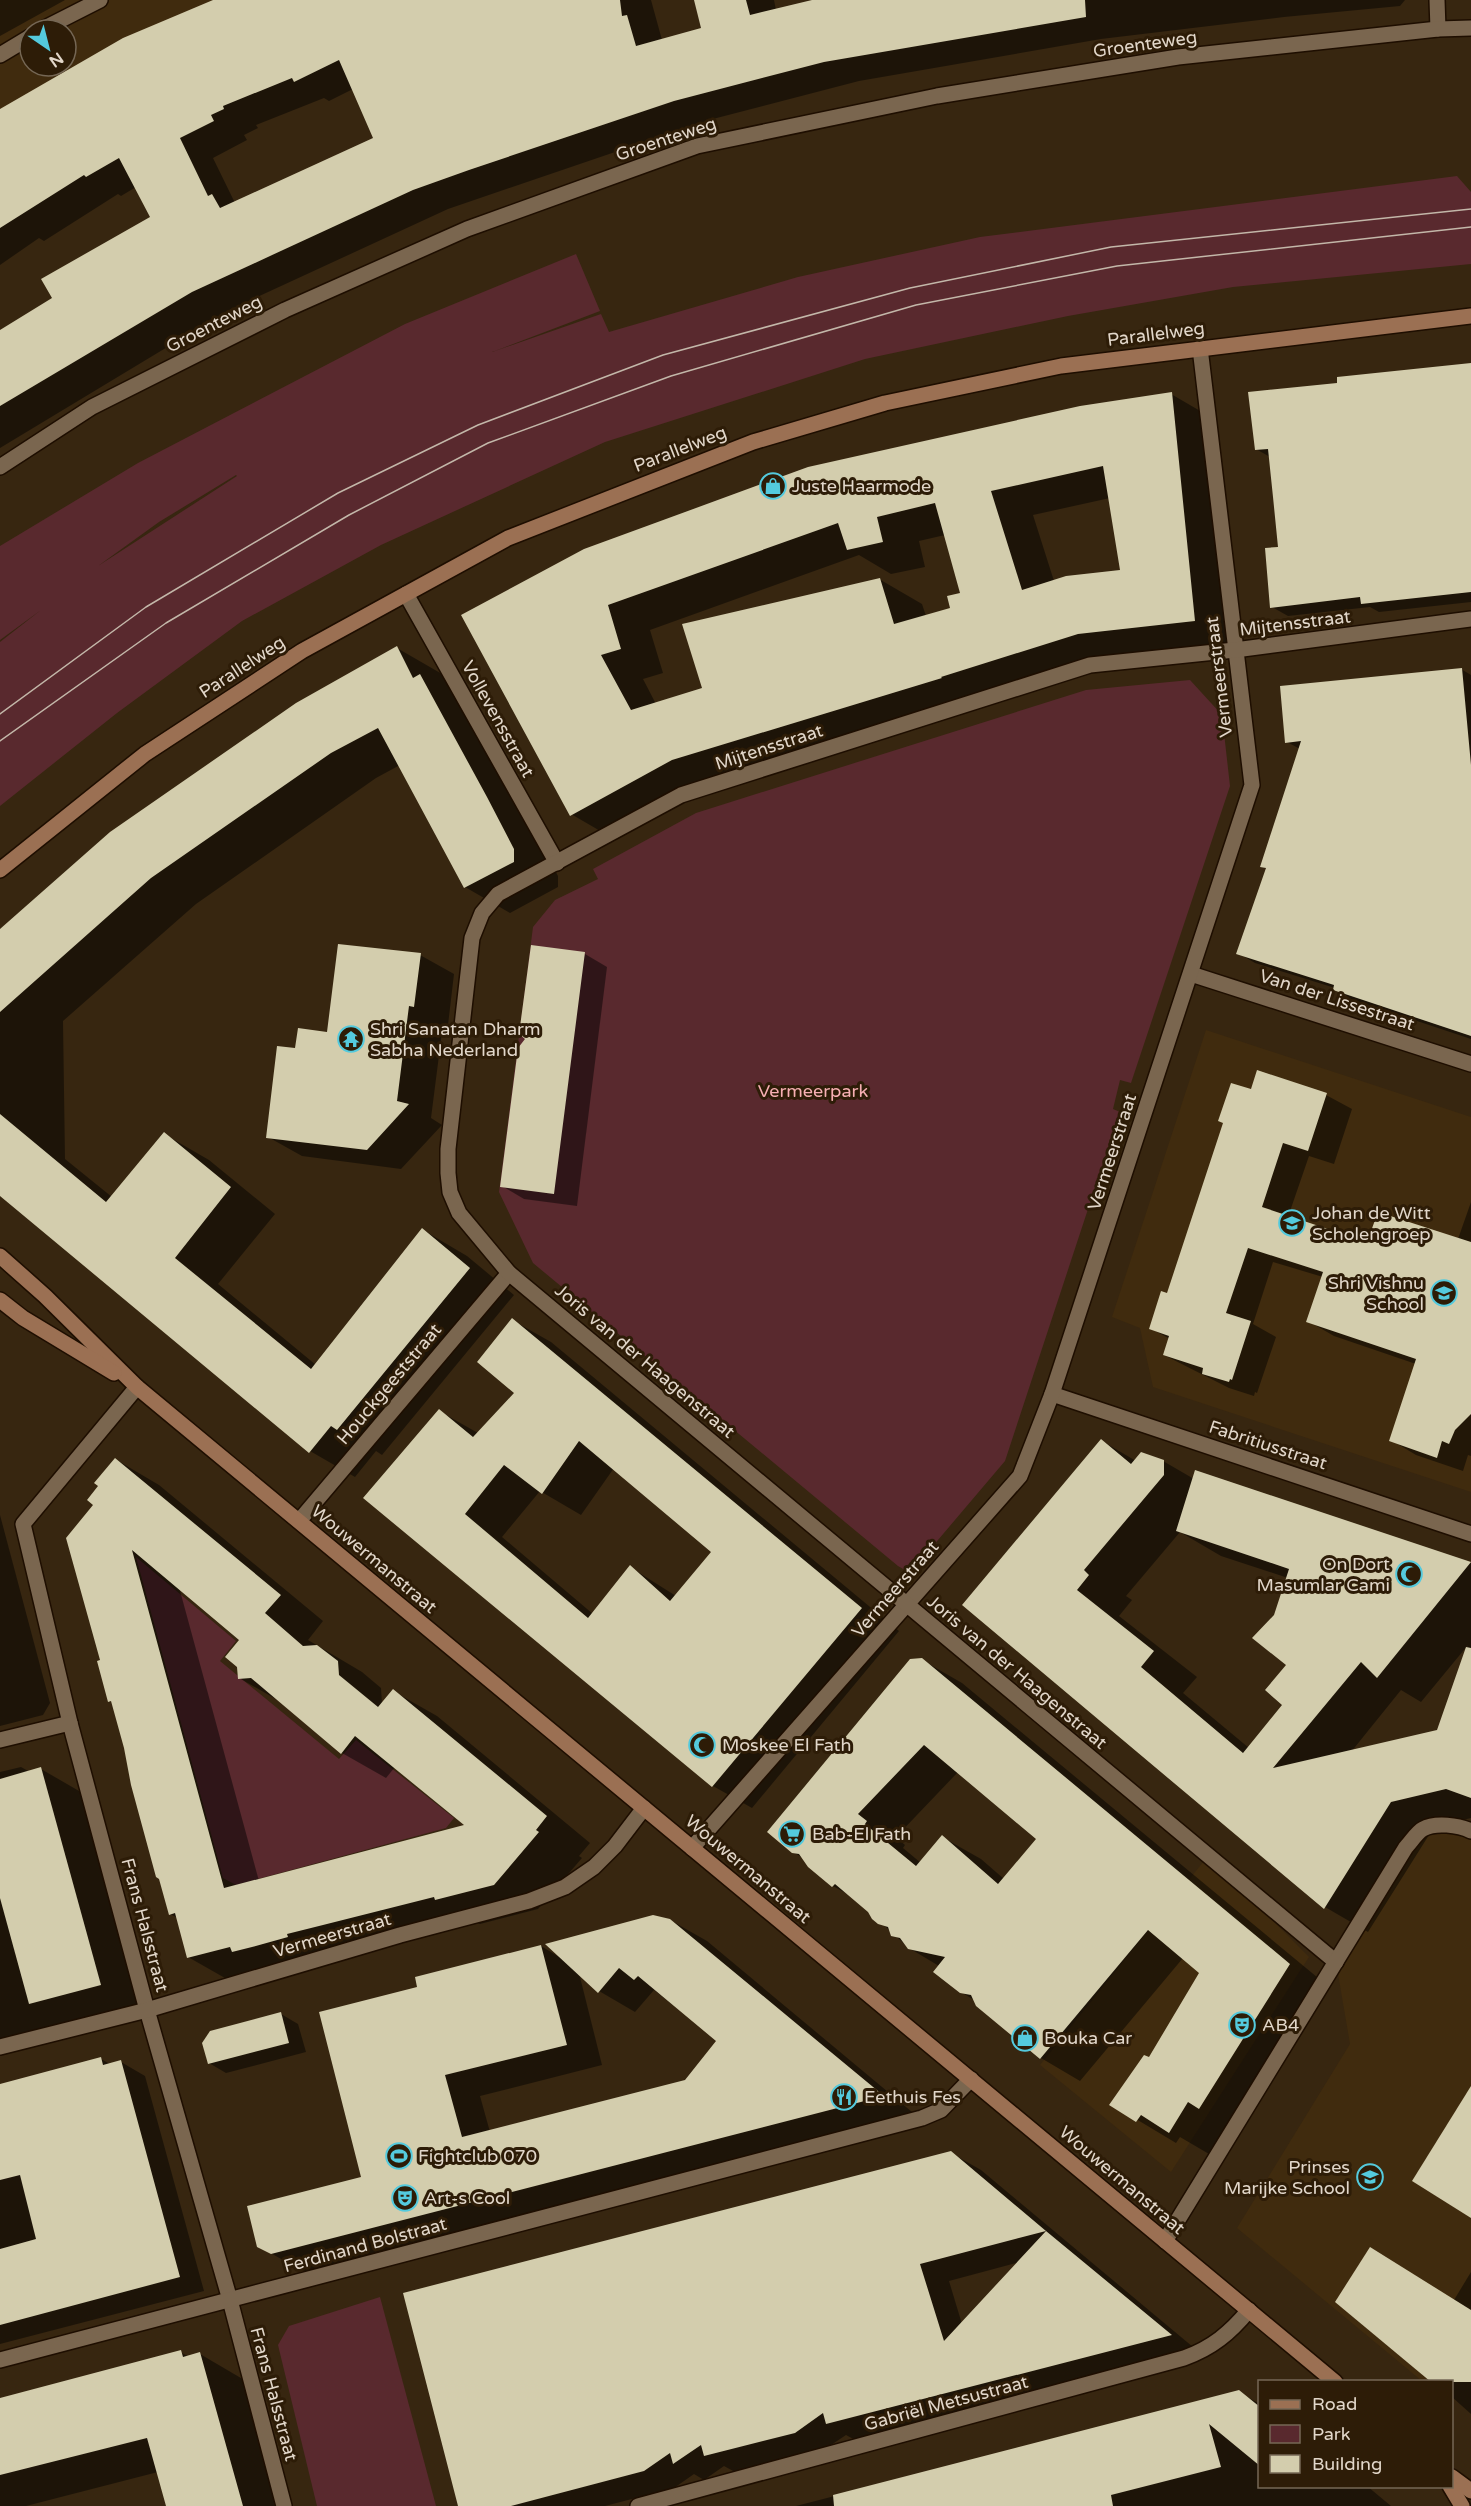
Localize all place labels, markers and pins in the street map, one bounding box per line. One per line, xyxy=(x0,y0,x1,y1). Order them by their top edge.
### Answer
shop icon: Juste Haarmode xyxy=(758,471,788,501)
place label: Juste Haarmode xyxy=(792,475,931,497)
place label: Shri Sanatan Dharm Sabha Nederland xyxy=(370,1018,541,1061)
temple icon: Shri Sanatan Dharm Sabha Nederland xyxy=(336,1024,366,1054)
place label: Johan de Witt Scholengroep xyxy=(1312,1202,1431,1245)
school or university icon: Johan de Witt Scholengroep xyxy=(1277,1208,1307,1238)
place label: Shri Vishnu School xyxy=(1328,1272,1424,1315)
school or university icon: Shri Vishnu School xyxy=(1429,1278,1459,1308)
place label: On Dort Masumlar Cami xyxy=(1257,1553,1390,1596)
mosque icon: On Dort Masumlar Cami xyxy=(1394,1559,1424,1589)
mosque icon: Moskee El Fath xyxy=(687,1730,717,1760)
place label: Moskee El Fath xyxy=(722,1734,851,1756)
supermarket icon: Bab-El Fath xyxy=(777,1819,807,1849)
place label: Bab-El Fath xyxy=(812,1823,911,1845)
theatre icon: AB4 xyxy=(1227,2010,1257,2040)
place label: AB4 xyxy=(1262,2014,1299,2036)
shop icon: Bouka Car xyxy=(1010,2023,1040,2053)
place label: Bouka Car xyxy=(1044,2027,1132,2049)
restaurant icon: Eethuis Fes xyxy=(829,2082,859,2112)
place label: Eethuis Fes xyxy=(864,2086,961,2108)
sports icon: Fightclub 070 xyxy=(384,2141,414,2171)
place label: Fightclub 070 xyxy=(418,2145,537,2167)
place label: Prinses Marijke School xyxy=(1224,2156,1350,2199)
school or university icon: Prinses Marijke School xyxy=(1355,2162,1385,2192)
theatre icon: Art-s Cool xyxy=(390,2183,420,2213)
place label: Art-s Cool xyxy=(424,2187,510,2209)

